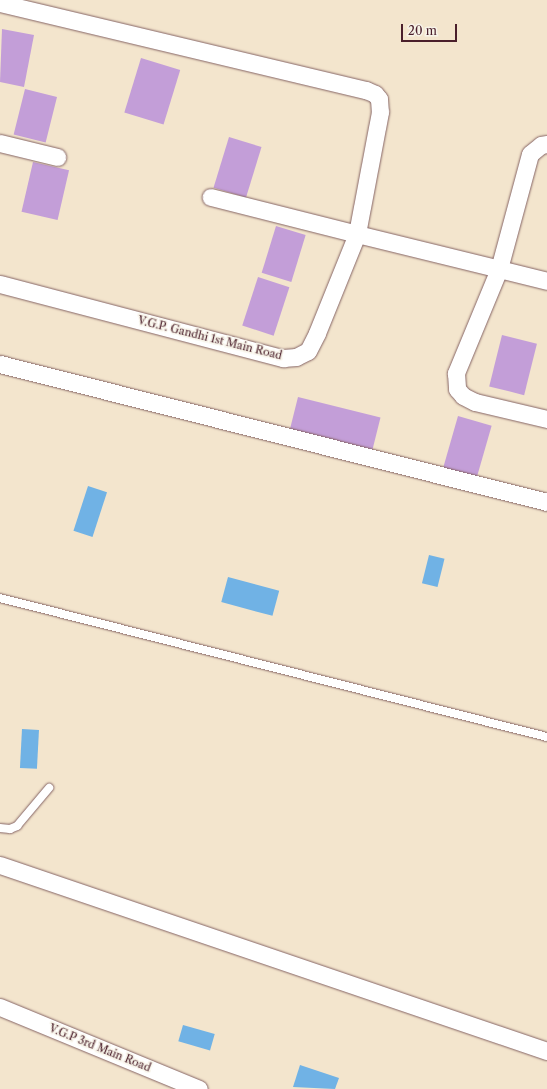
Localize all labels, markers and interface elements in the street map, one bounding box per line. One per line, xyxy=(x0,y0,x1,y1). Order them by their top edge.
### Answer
scale bar xyxy=(403,16,459,42)
text: 20 m xyxy=(408,23,437,38)
street label: V.G.P. Gandhi 1st Main Road xyxy=(136,314,284,362)
street label: V.G.P 3rd Main Road xyxy=(47,1021,153,1075)

